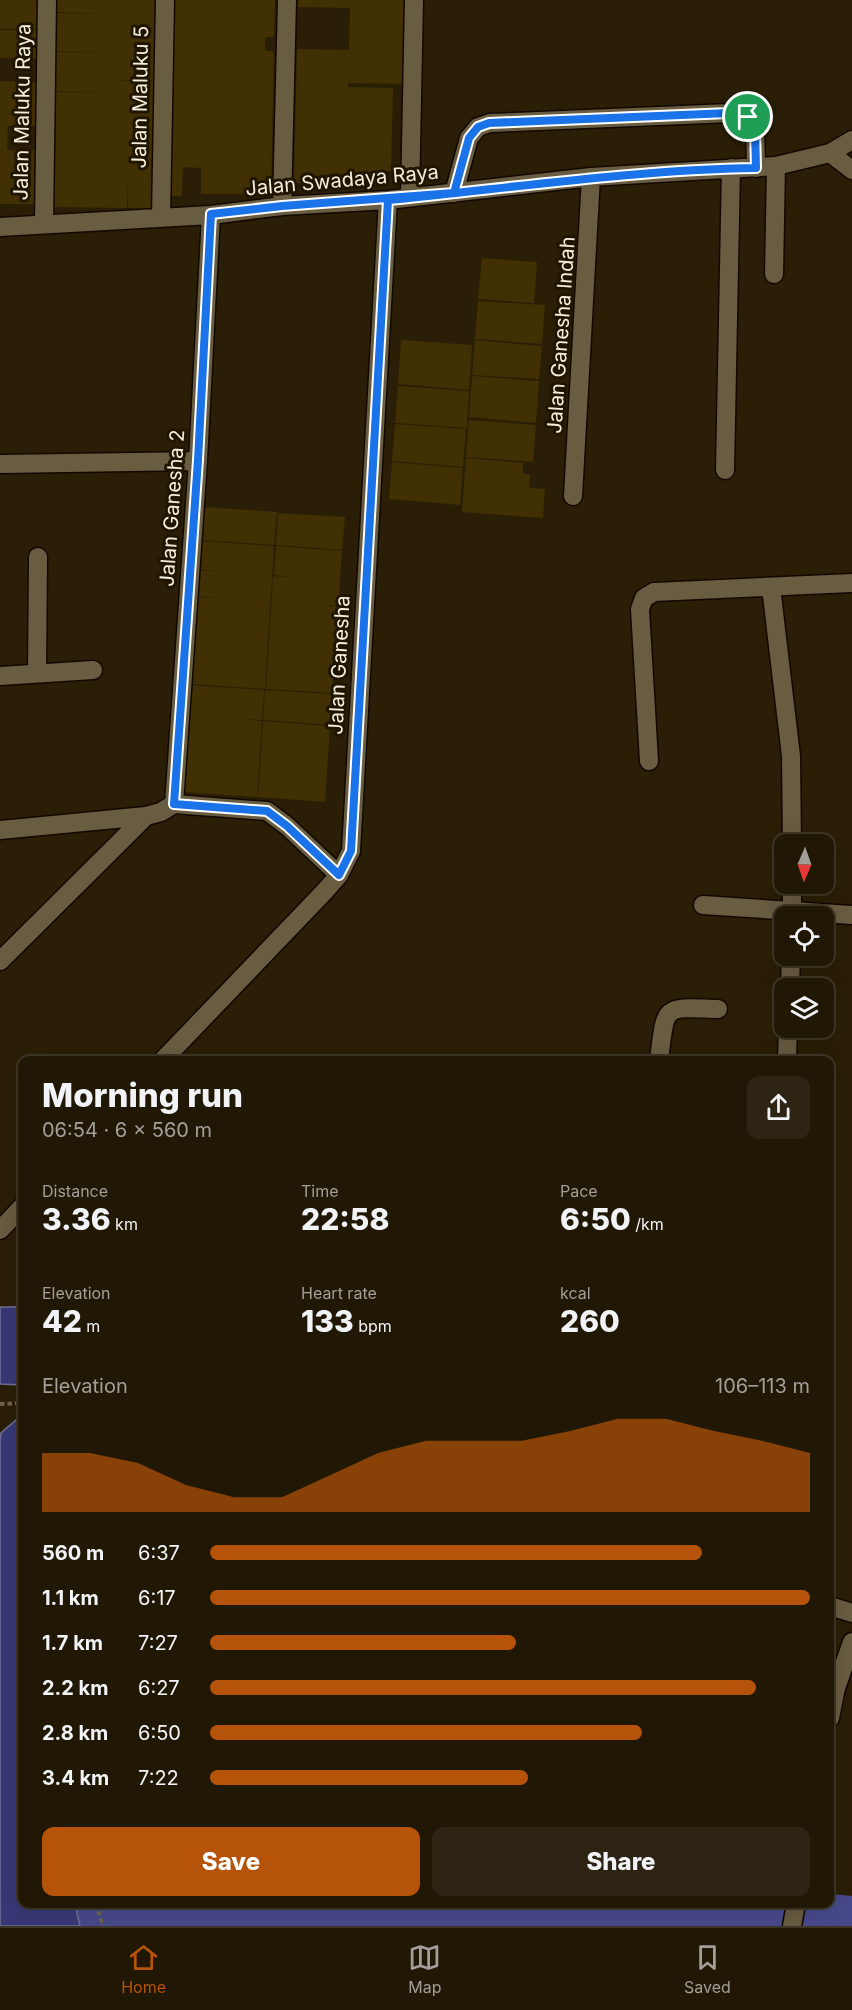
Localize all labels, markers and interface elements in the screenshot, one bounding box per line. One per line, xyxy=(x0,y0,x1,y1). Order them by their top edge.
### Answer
street label: Jalan Maluku Raya xyxy=(8,23,36,201)
street label: Jalan Maluku 5 xyxy=(127,25,153,169)
pin xyxy=(722,91,773,142)
icon: arrive xyxy=(731,100,764,133)
street label: Jalan Swadaya Raya xyxy=(244,160,440,200)
street label: Jalan Ganesha Indah xyxy=(542,236,580,434)
street label: Jalan Ganesha 2 xyxy=(155,429,189,587)
street label: Jalan Ganesha xyxy=(323,595,355,735)
north arrow xyxy=(774,834,834,894)
map controls xyxy=(774,834,834,1038)
button: locate xyxy=(774,906,834,966)
button: layers xyxy=(774,978,834,1038)
text: Morning run xyxy=(42,1075,243,1115)
button: share xyxy=(747,1076,810,1139)
text: 06:54 · 6 × 560 m xyxy=(42,1118,212,1142)
text: Distance xyxy=(42,1181,108,1201)
text: Time xyxy=(301,1181,339,1201)
text: Pace xyxy=(560,1181,598,1201)
text: 3.36 xyxy=(42,1201,111,1237)
text: 22:58 xyxy=(301,1201,389,1237)
text: 6:50 xyxy=(560,1201,631,1237)
text: km xyxy=(111,1214,138,1234)
text: /km xyxy=(631,1214,664,1234)
text: Elevation xyxy=(42,1283,111,1303)
text: Heart rate xyxy=(301,1283,377,1303)
text: kcal xyxy=(560,1283,591,1303)
text: 42 xyxy=(42,1303,82,1339)
text: 133 xyxy=(301,1303,354,1339)
text: 260 xyxy=(560,1303,620,1339)
text: m xyxy=(82,1316,100,1336)
text: bpm xyxy=(354,1316,392,1336)
text: Elevation xyxy=(42,1374,128,1398)
text: 106–113 m xyxy=(715,1374,810,1398)
text: 560 m xyxy=(42,1541,104,1565)
text: 6:37 xyxy=(138,1541,180,1565)
text: 1.1 km xyxy=(42,1586,99,1610)
text: 6:17 xyxy=(138,1586,176,1610)
text: 1.7 km xyxy=(42,1631,103,1655)
text: 7:27 xyxy=(138,1631,178,1655)
text: 2.2 km xyxy=(42,1676,108,1700)
text: 6:27 xyxy=(138,1676,180,1700)
text: 2.8 km xyxy=(42,1721,108,1745)
text: 6:50 xyxy=(138,1721,181,1745)
text: 3.4 km xyxy=(42,1766,109,1790)
text: 7:22 xyxy=(138,1766,179,1790)
button: Save xyxy=(42,1827,420,1896)
button: Share xyxy=(432,1827,810,1896)
tab: Home xyxy=(121,1941,166,1997)
tab: Map xyxy=(408,1941,442,1997)
tab: Saved xyxy=(684,1941,731,1997)

